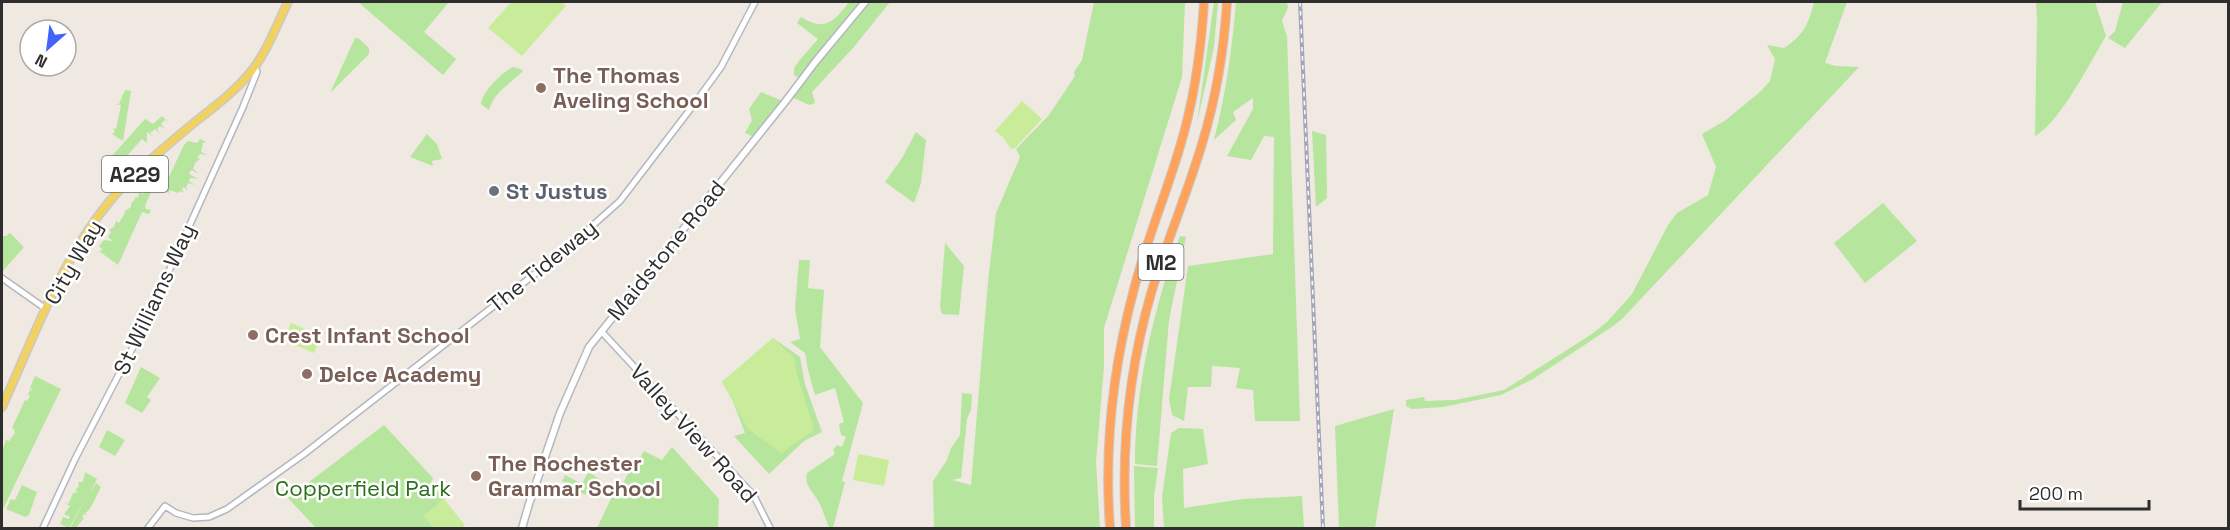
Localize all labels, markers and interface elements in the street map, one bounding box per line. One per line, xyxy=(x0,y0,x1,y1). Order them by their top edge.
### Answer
north arrow xyxy=(18,18,78,78)
text: N xyxy=(32,49,51,73)
place label: The Thomas Aveling School xyxy=(553,61,709,114)
marker: The Thomas Aveling School xyxy=(534,81,548,95)
road number: A229 xyxy=(102,156,168,192)
street label: Maidstone Road xyxy=(601,174,731,326)
place label: St Justus xyxy=(506,177,608,205)
marker: St Justus xyxy=(487,184,501,198)
street label: The Tideway xyxy=(482,213,602,319)
street label: City Way xyxy=(38,215,108,309)
street label: St Williams Way xyxy=(107,219,201,379)
road number: M2 xyxy=(1138,244,1184,280)
place label: Crest Infant School xyxy=(265,321,470,349)
marker: Crest Infant School xyxy=(246,328,260,342)
street label: Valley View Road xyxy=(624,358,764,508)
place label: Delce Academy xyxy=(319,360,481,388)
marker: Delce Academy xyxy=(300,367,314,381)
place label: The Rochester Grammar School xyxy=(488,449,661,502)
marker: The Rochester Grammar School xyxy=(469,469,483,483)
scale bar xyxy=(2020,473,2149,511)
park label: Copperfield Park xyxy=(275,474,451,502)
text: 200 m xyxy=(2029,482,2083,505)

